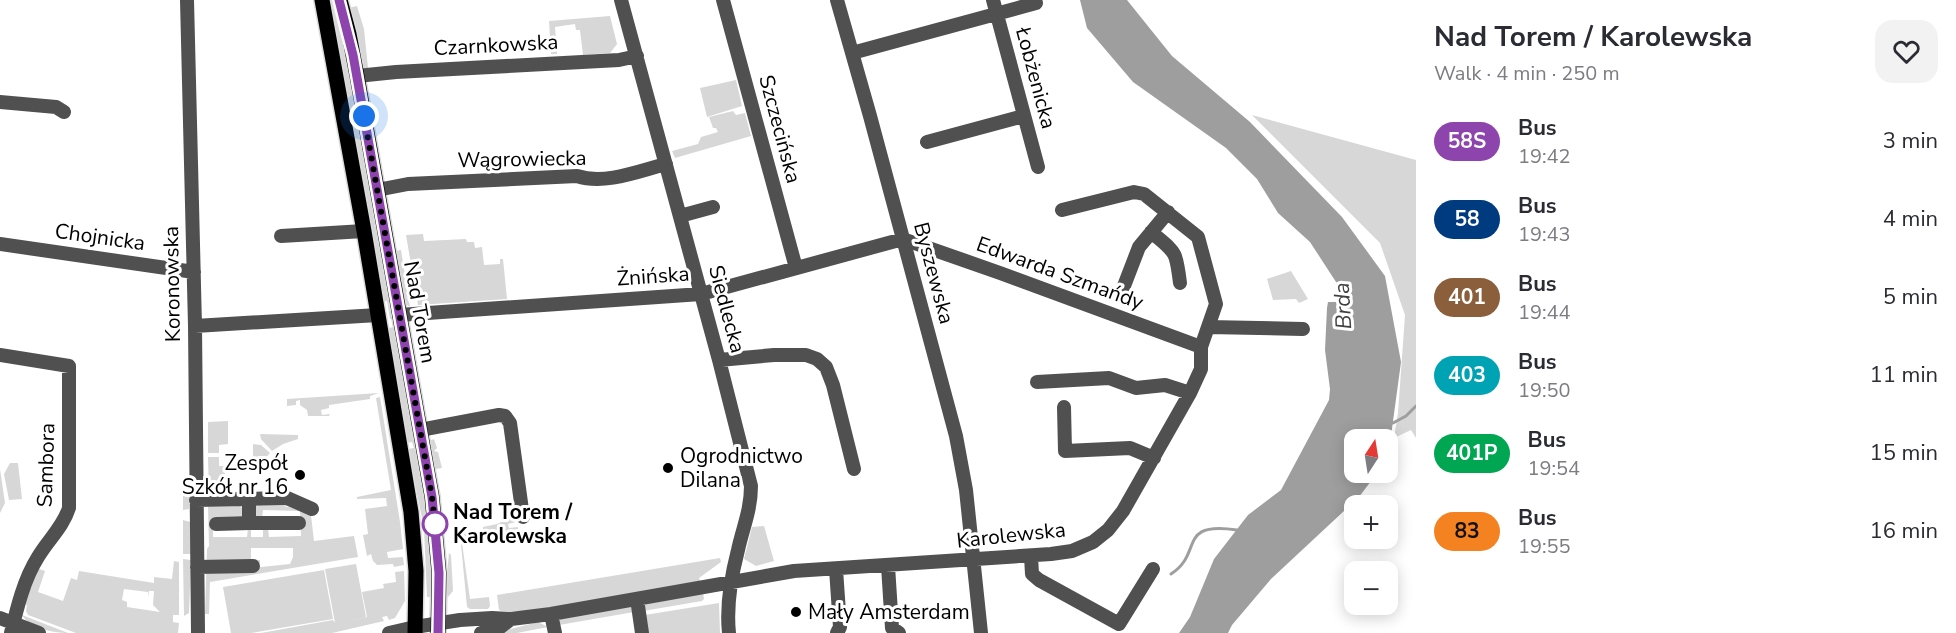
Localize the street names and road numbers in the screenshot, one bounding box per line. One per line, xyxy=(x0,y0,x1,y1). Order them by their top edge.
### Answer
street label: Łobżenicka xyxy=(1009,23,1063,132)
street label: Czarnkowska xyxy=(433,28,559,62)
street label: Szczecińska xyxy=(752,72,808,186)
street label: Wągrowiecka xyxy=(457,144,587,174)
street label: Chojnicka xyxy=(53,217,147,257)
street label: Byszewska xyxy=(907,219,961,327)
street label: Koronowska xyxy=(157,226,187,342)
street label: Edwarda Szmańdy xyxy=(973,230,1148,316)
street label: Nad Torem xyxy=(397,259,443,365)
street label: Żnińska xyxy=(616,259,690,293)
street label: Siedlecka xyxy=(702,262,752,356)
street label: Sambora xyxy=(31,422,61,508)
street label: Karolewska xyxy=(955,515,1067,555)

